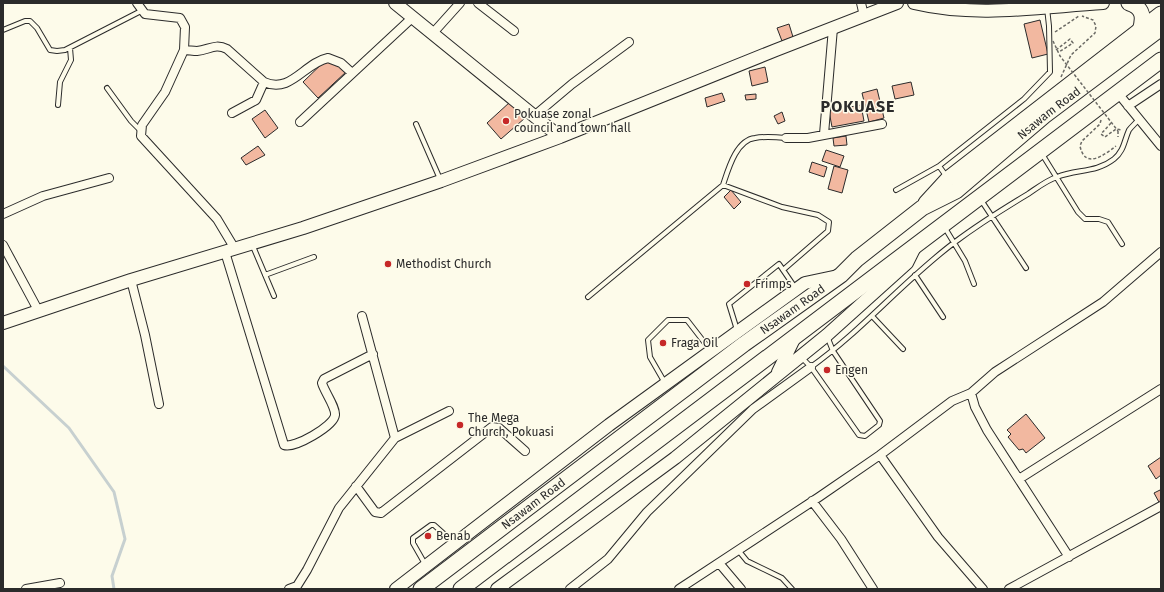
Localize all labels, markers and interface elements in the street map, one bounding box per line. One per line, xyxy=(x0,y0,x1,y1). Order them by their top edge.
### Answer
street label: Nsawam Road xyxy=(1015,84,1083,142)
district label: POKUASE xyxy=(821,97,895,116)
place label: Pokuase zonal council and town hall xyxy=(514,107,631,135)
marker: Pokuase zonal council and town hall xyxy=(501,116,511,126)
place label: Methodist Church xyxy=(396,257,492,271)
marker: Methodist Church xyxy=(383,259,393,269)
place label: Frimps xyxy=(755,277,792,291)
marker: Frimps xyxy=(742,279,752,289)
street label: Nsawam Road xyxy=(757,282,828,337)
place label: Fraga Oil xyxy=(671,336,719,350)
marker: Fraga Oil xyxy=(658,338,668,348)
place label: Engen xyxy=(835,363,868,377)
marker: Engen xyxy=(822,365,832,375)
place label: The Mega Church, Pokuasi xyxy=(468,411,554,439)
marker: The Mega Church, Pokuasi xyxy=(455,420,465,430)
street label: Nsawam Road xyxy=(499,475,568,532)
place label: Benab xyxy=(436,529,471,543)
marker: Benab xyxy=(423,531,433,541)

